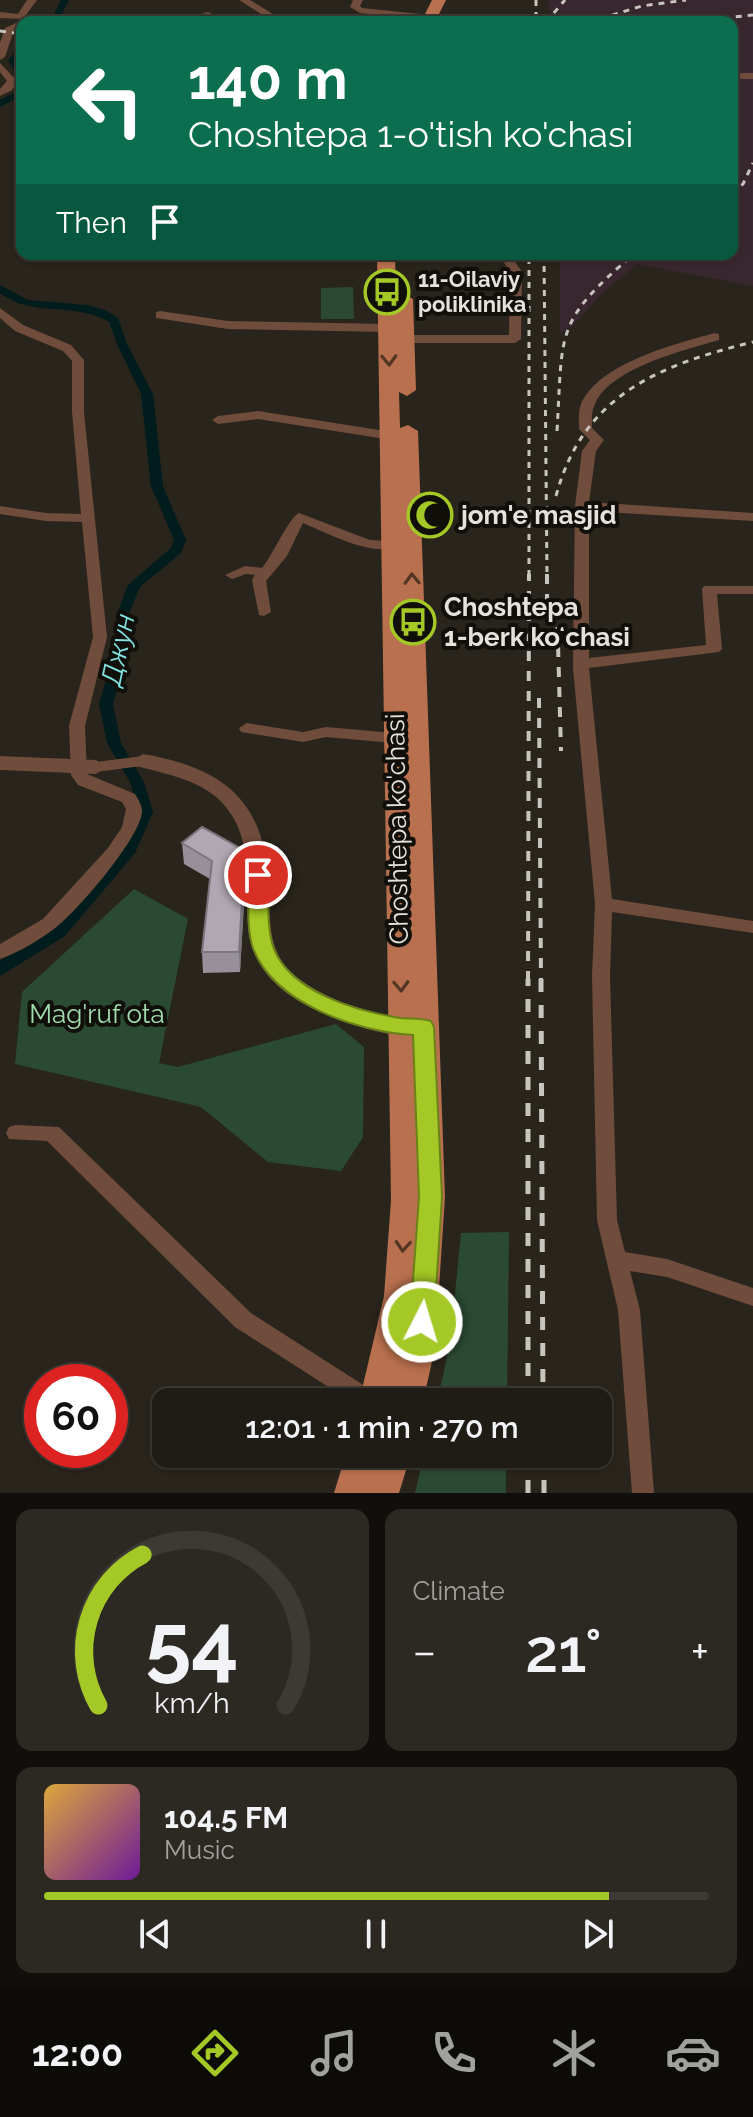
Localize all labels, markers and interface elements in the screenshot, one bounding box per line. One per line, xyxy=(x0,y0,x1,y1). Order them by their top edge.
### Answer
text: 140 m xyxy=(188,46,348,112)
icon: left xyxy=(56,48,160,152)
text: Choshtepa 1-o'tish ko'chasi xyxy=(188,113,633,155)
icon: arrive xyxy=(143,200,187,244)
text: Then xyxy=(56,205,127,240)
place label: 11-Oilaviy poliklinika xyxy=(418,266,526,317)
bus stop icon: 11-Oilaviy poliklinika xyxy=(363,268,411,316)
one-way arrow xyxy=(381,354,398,367)
mosque icon: jom'e masjid xyxy=(406,491,454,539)
place label: jom'e masjid xyxy=(458,500,616,530)
one-way arrow xyxy=(404,572,421,585)
place label: Choshtepa 1-berk koʻchasi xyxy=(444,592,630,652)
bus stop icon: Choshtepa 1-berk koʻchasi xyxy=(389,598,437,646)
water label: Джун xyxy=(94,611,142,690)
street label: Choshtepa ko'chasi xyxy=(380,713,414,945)
pin xyxy=(224,841,292,909)
icon: arrive xyxy=(236,853,280,897)
one-way arrow xyxy=(392,980,409,993)
park label: Mag'ruf ota xyxy=(29,999,165,1029)
one-way arrow xyxy=(395,1240,412,1253)
position arrow xyxy=(380,1280,464,1364)
speed limit sign: 60 xyxy=(24,1364,128,1468)
text: 12:01 · 1 min · 270 m xyxy=(245,1410,519,1445)
text: Climate xyxy=(413,1576,505,1606)
text: 54 xyxy=(145,1594,239,1691)
text: 21° xyxy=(525,1616,602,1686)
text: − xyxy=(413,1626,436,1677)
text: + xyxy=(691,1626,709,1677)
text: km/h xyxy=(155,1686,230,1720)
text: 104.5 FM xyxy=(164,1800,288,1835)
text: Music xyxy=(164,1835,235,1865)
icon: previous xyxy=(133,1912,177,1956)
icon: pause xyxy=(354,1912,398,1956)
icon: next xyxy=(576,1912,620,1956)
icon: directions xyxy=(187,2025,243,2081)
icon: music xyxy=(306,2025,362,2081)
icon: phone xyxy=(426,2025,482,2081)
icon: climate xyxy=(546,2025,602,2081)
icon: car xyxy=(665,2025,721,2081)
text: 12:00 xyxy=(32,2032,123,2074)

